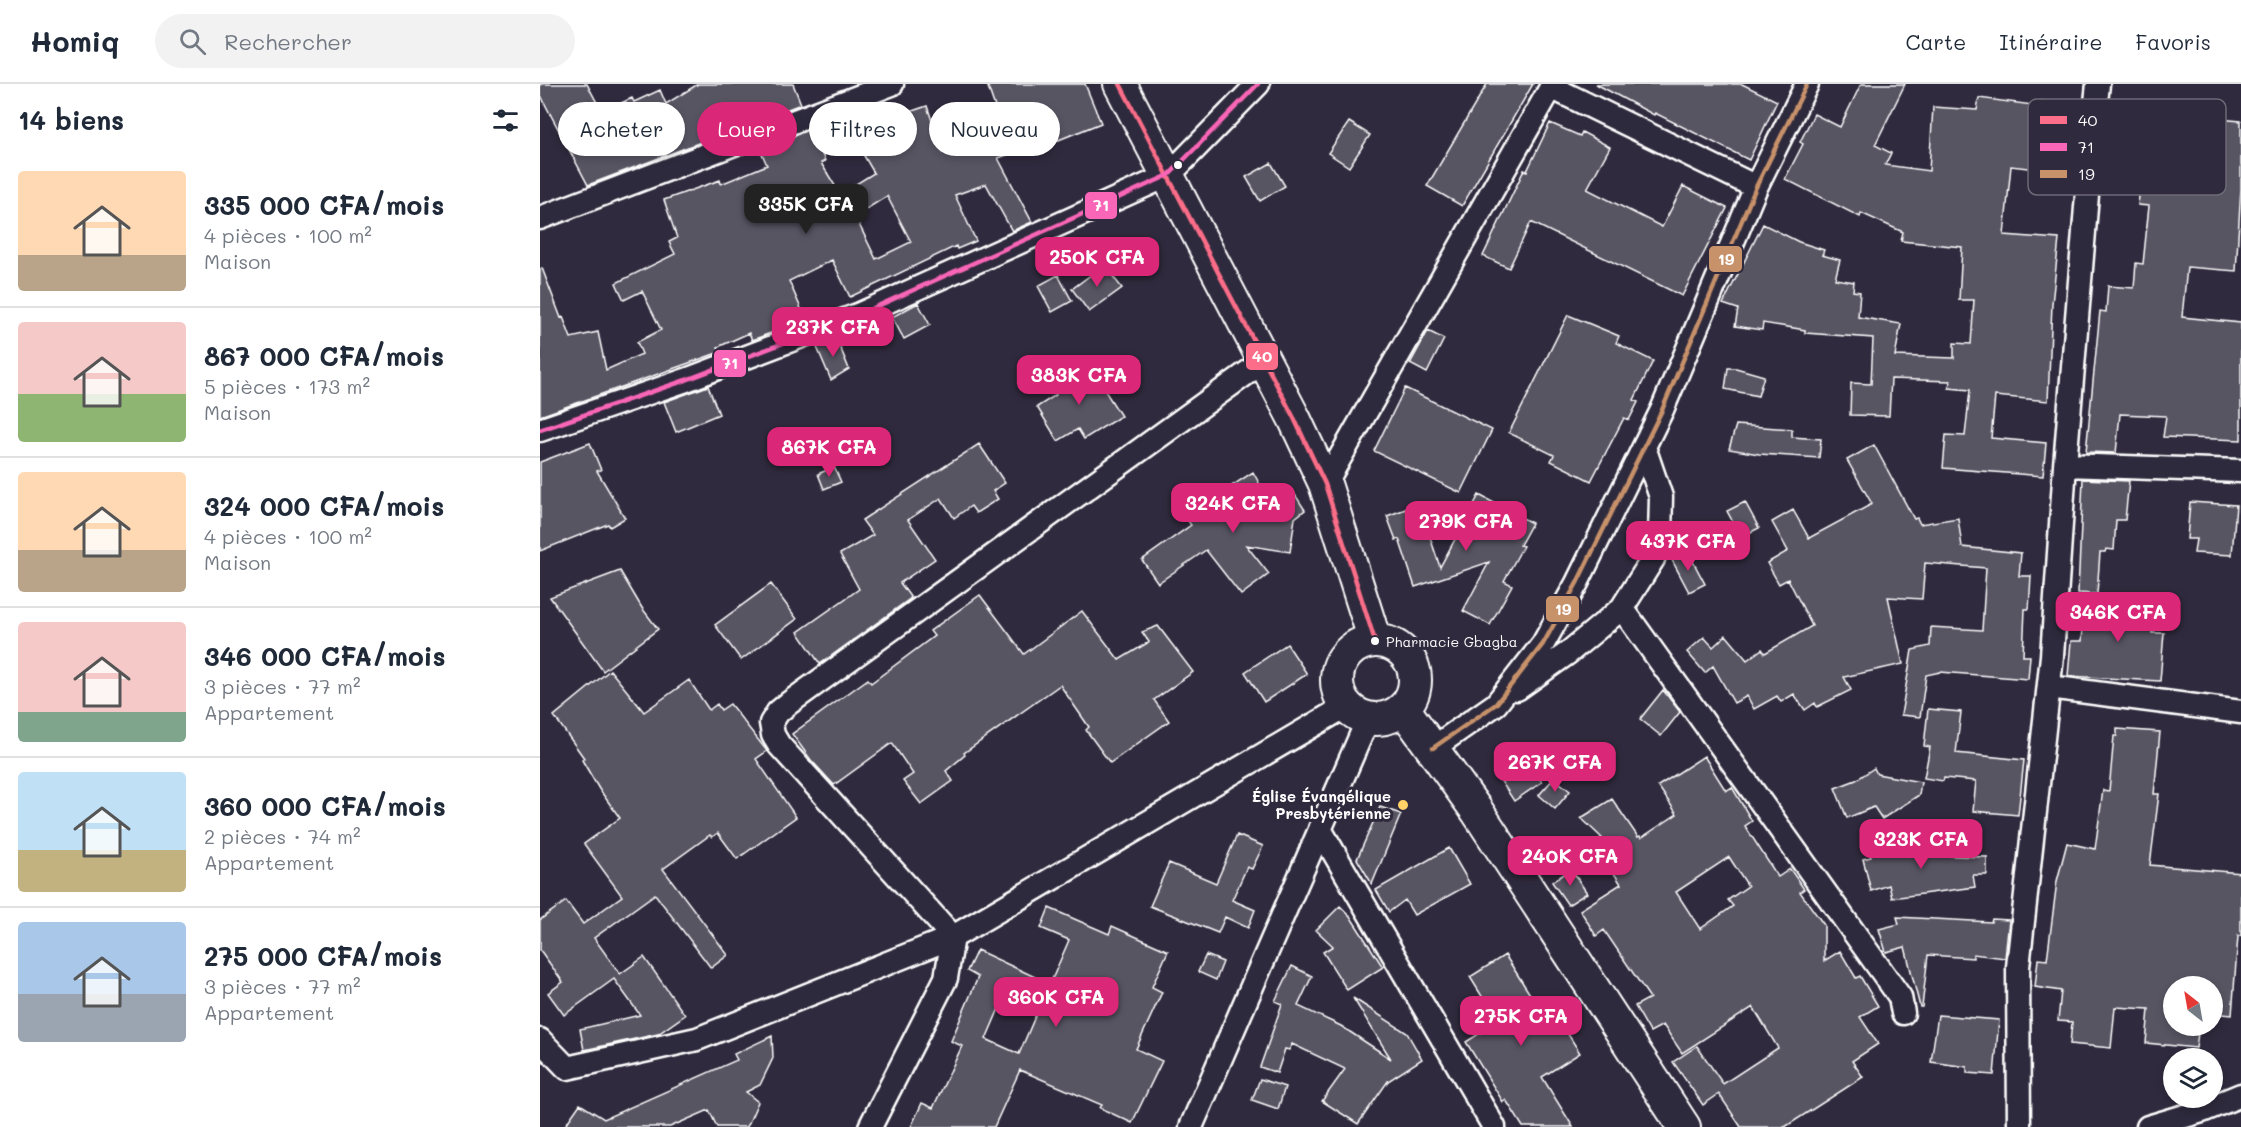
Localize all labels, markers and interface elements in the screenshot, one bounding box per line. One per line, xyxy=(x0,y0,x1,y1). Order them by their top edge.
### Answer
search box xyxy=(155,14,575,68)
text: Homiq xyxy=(30,23,119,59)
icon: search xyxy=(176,25,209,58)
text: Rechercher xyxy=(224,27,352,56)
text: Carte xyxy=(1905,28,1966,55)
text: Itinéraire xyxy=(1999,28,2102,55)
text: Favoris xyxy=(2135,28,2211,55)
legend xyxy=(2028,99,2226,195)
chip: Acheter xyxy=(558,102,685,156)
chip: Louer xyxy=(697,102,797,156)
chip: Filtres xyxy=(809,102,917,156)
chip: Nouveau xyxy=(929,102,1060,156)
text: 14 biens xyxy=(18,103,124,137)
icon: filters xyxy=(489,104,522,137)
text: 40 xyxy=(2078,109,2097,130)
text: 71 xyxy=(2078,136,2094,157)
unlabelled marker xyxy=(1172,159,1184,171)
text: 19 xyxy=(2078,163,2095,184)
pin: 335K CFA xyxy=(744,184,868,235)
text: 335 000 CFA/mois xyxy=(204,188,444,222)
text: 335K CFA xyxy=(758,190,854,216)
line badge: 71 xyxy=(1084,191,1118,220)
text: 71 xyxy=(1093,194,1109,215)
icon: home xyxy=(66,195,138,267)
text: 4 pièces · 100 m² xyxy=(204,222,372,248)
pin: 250K CFA xyxy=(1035,237,1159,288)
text: 250K CFA xyxy=(1049,243,1145,269)
line badge: 19 xyxy=(1708,245,1743,273)
text: Maison xyxy=(204,248,271,274)
text: 19 xyxy=(1718,248,1735,269)
pin: 237K CFA xyxy=(771,307,895,358)
text: 237K CFA xyxy=(786,313,880,339)
text: 867 000 CFA/mois xyxy=(204,339,444,373)
line badge: 40 xyxy=(1245,342,1279,371)
text: 40 xyxy=(1252,345,1272,366)
icon: home xyxy=(66,346,138,418)
line badge: 71 xyxy=(713,349,747,378)
text: 71 xyxy=(722,352,738,373)
pin: 383K CFA xyxy=(1017,355,1141,406)
text: 383K CFA xyxy=(1031,361,1127,387)
text: 5 pièces · 173 m² xyxy=(204,373,370,399)
text: Maison xyxy=(204,399,271,425)
pin: 867K CFA xyxy=(767,427,891,478)
text: 867K CFA xyxy=(781,433,877,459)
pin: 324K CFA xyxy=(1171,483,1295,534)
text: 324 000 CFA/mois xyxy=(204,489,444,523)
text: 324K CFA xyxy=(1185,489,1281,515)
icon: home xyxy=(66,496,138,568)
pin: 279K CFA xyxy=(1404,501,1528,552)
text: 279K CFA xyxy=(1419,507,1513,533)
pin: 437K CFA xyxy=(1626,521,1750,572)
text: 4 pièces · 100 m² xyxy=(204,523,372,549)
text: 437K CFA xyxy=(1640,527,1736,553)
text: Maison xyxy=(204,549,271,575)
pin: 346K CFA xyxy=(2056,592,2180,643)
line badge: 19 xyxy=(1545,595,1580,623)
text: 19 xyxy=(1555,598,1572,619)
text: 346K CFA xyxy=(2070,598,2166,624)
place label: Pharmacie Gbagba xyxy=(1386,632,1518,651)
marker: Pharmacie Gbagba xyxy=(1369,635,1381,647)
text: 346 000 CFA/mois xyxy=(204,639,446,673)
icon: home xyxy=(66,646,138,718)
text: 3 pièces · 77 m² xyxy=(204,673,360,699)
text: Appartement xyxy=(204,699,334,725)
pin: 267K CFA xyxy=(1493,742,1617,793)
text: 267K CFA xyxy=(1508,748,1602,774)
place label: Église Évangélique Presbytérienne xyxy=(1252,786,1391,823)
text: 360 000 CFA/mois xyxy=(204,789,446,823)
icon: home xyxy=(66,796,138,868)
marker: Église Évangélique Presbytérienne xyxy=(1396,798,1410,812)
pin: 323K CFA xyxy=(1859,819,1983,870)
text: 2 pièces · 74 m² xyxy=(204,823,361,849)
text: 323K CFA xyxy=(1873,825,1969,851)
pin: 240K CFA xyxy=(1508,836,1632,887)
text: 240K CFA xyxy=(1522,842,1618,868)
text: Appartement xyxy=(204,849,334,875)
text: 275 000 CFA/mois xyxy=(204,939,442,973)
icon: home xyxy=(66,946,138,1018)
text: 3 pièces · 77 m² xyxy=(204,973,360,999)
north arrow xyxy=(2163,976,2223,1036)
map controls xyxy=(2163,976,2223,1108)
pin: 360K CFA xyxy=(994,977,1118,1028)
text: 360K CFA xyxy=(1008,983,1104,1009)
pin: 275K CFA xyxy=(1459,996,1583,1047)
text: Appartement xyxy=(204,999,334,1025)
text: 275K CFA xyxy=(1474,1002,1568,1028)
button: layers xyxy=(2163,1048,2223,1108)

